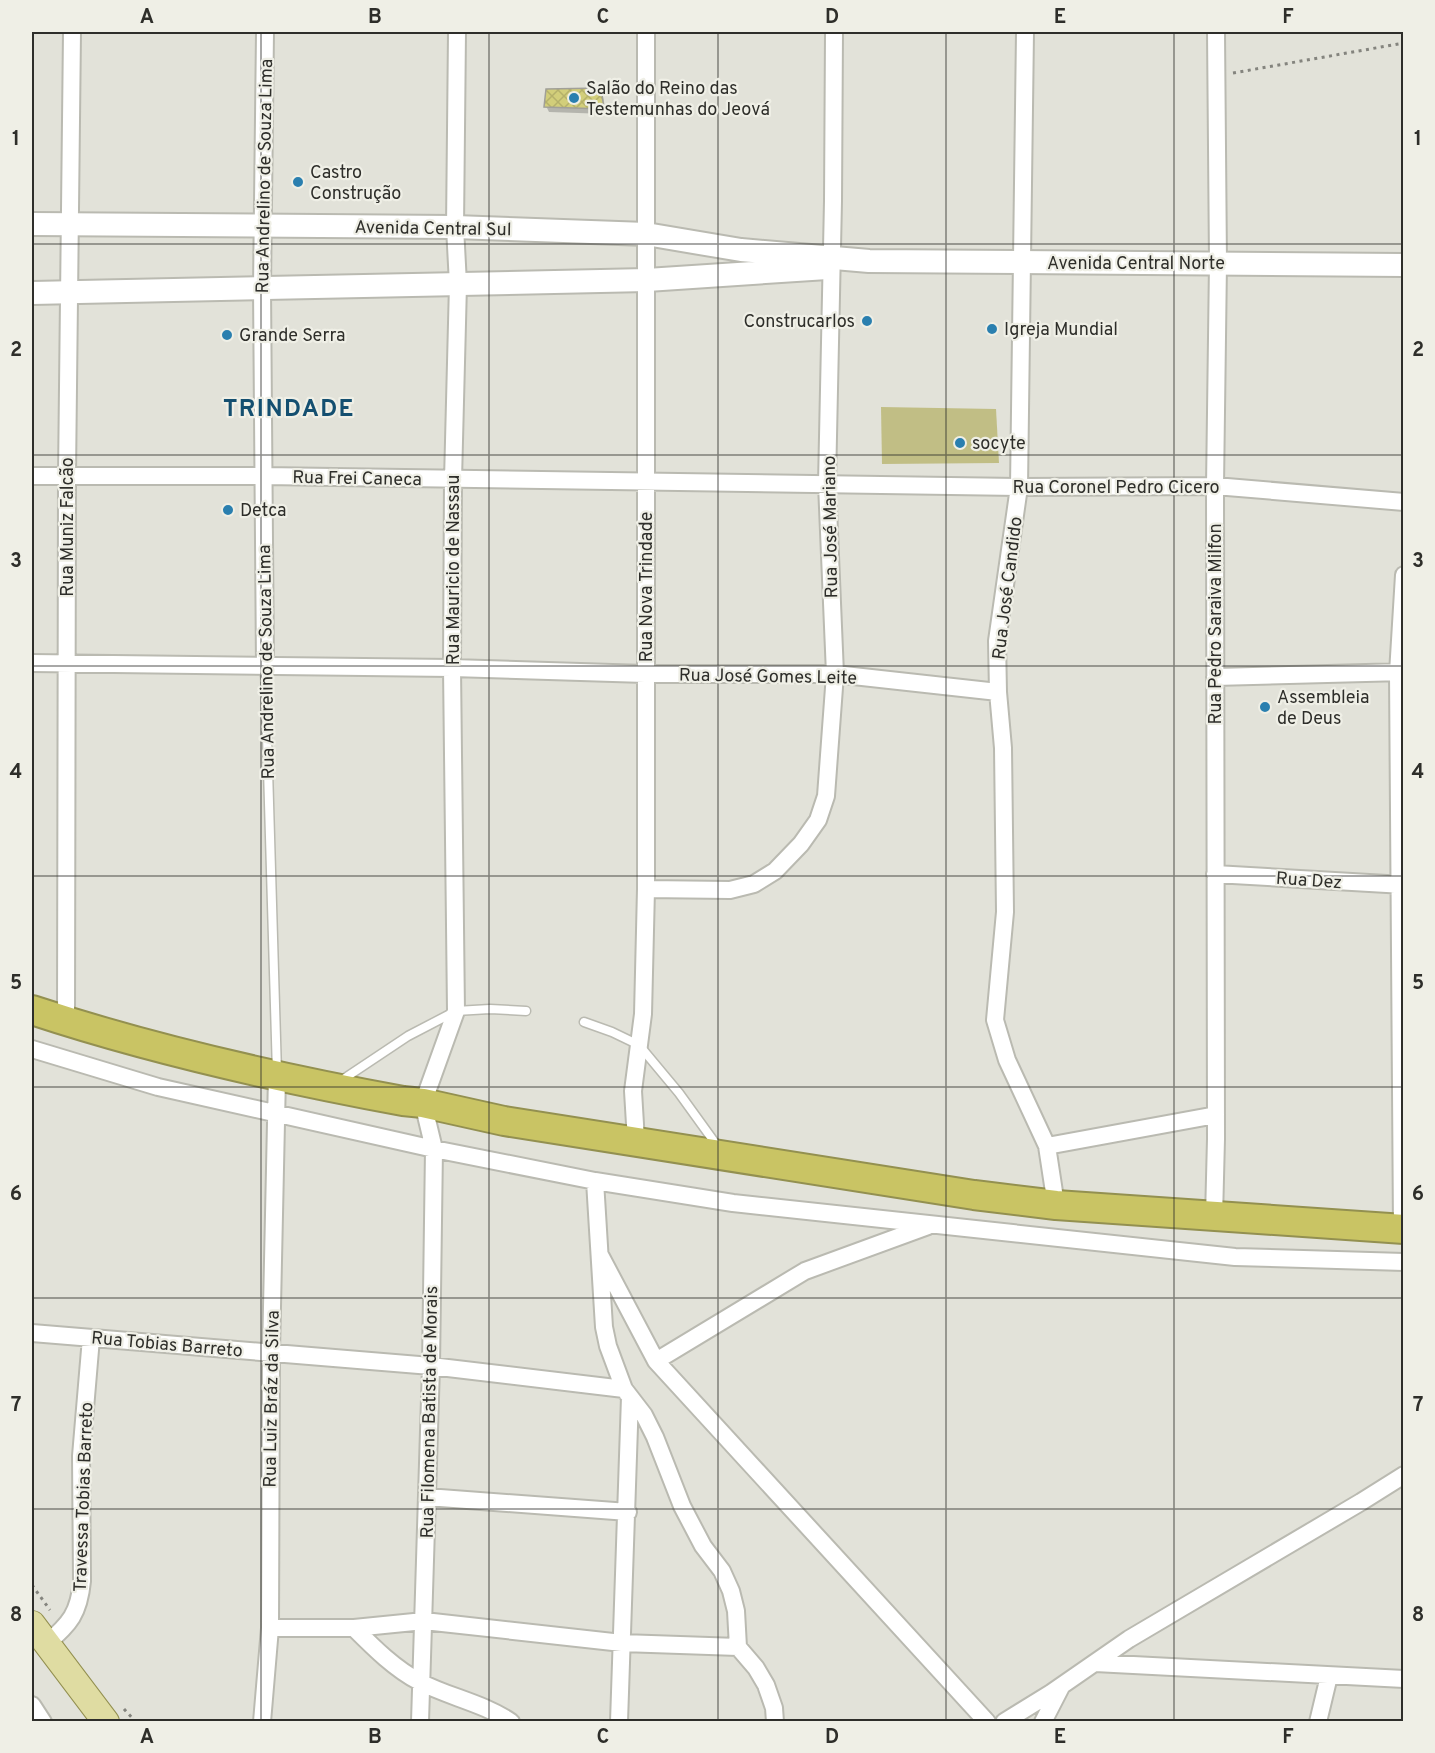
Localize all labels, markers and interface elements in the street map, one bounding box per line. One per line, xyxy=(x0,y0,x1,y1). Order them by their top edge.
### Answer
text: A xyxy=(140,5,154,31)
text: B xyxy=(368,5,382,31)
text: C xyxy=(597,5,609,31)
text: D xyxy=(825,5,839,31)
text: E xyxy=(1054,5,1066,31)
text: F xyxy=(1282,5,1294,31)
street label: Rua Andrelino de Souza Lima xyxy=(252,58,279,294)
place label: Salão do Reino das Testemunhas do Jeová xyxy=(586,78,770,122)
marker: Salão do Reino das Testemunhas do Jeová xyxy=(567,91,581,105)
text: 1 xyxy=(12,127,20,153)
text: 1 xyxy=(1414,127,1422,153)
place label: Castro Construção xyxy=(310,162,401,206)
marker: Castro Construção xyxy=(291,175,305,189)
street label: Avenida Central Sul xyxy=(354,217,512,242)
street label: Avenida Central Norte xyxy=(1047,253,1225,276)
place label: Construcarlos xyxy=(744,311,855,334)
marker: Construcarlos xyxy=(860,314,874,328)
place label: Igreja Mundial xyxy=(1004,319,1118,342)
marker: Igreja Mundial xyxy=(985,322,999,336)
place label: Grande Serra xyxy=(239,325,346,348)
marker: Grande Serra xyxy=(220,328,234,342)
text: 2 xyxy=(10,338,22,364)
text: 2 xyxy=(1412,338,1424,364)
district label: TRINDADE xyxy=(223,395,355,425)
place label: socyte xyxy=(972,433,1026,456)
marker: socyte xyxy=(953,436,967,450)
street label: Rua José Mariano xyxy=(819,455,844,599)
street label: Rua Muniz Falcão xyxy=(57,457,80,597)
street label: Rua Frei Caneca xyxy=(292,467,422,492)
street label: Rua Mauricio de Nassau xyxy=(443,475,466,665)
street label: Rua Coronel Pedro Cicero xyxy=(1012,477,1220,500)
place label: Detca xyxy=(240,500,287,523)
marker: Detca xyxy=(221,503,235,517)
street label: Rua Nova Trindade xyxy=(636,512,659,662)
street label: Rua José Candido xyxy=(988,515,1029,661)
street label: Rua Pedro Saraiva Milfon xyxy=(1205,523,1228,725)
street label: Rua Andrelino de Souza Lima xyxy=(254,544,281,780)
text: 3 xyxy=(10,549,22,575)
text: 3 xyxy=(1412,549,1424,575)
street label: Rua José Gomes Leite xyxy=(679,664,857,691)
place label: Assembleia de Deus xyxy=(1277,687,1370,731)
marker: Assembleia de Deus xyxy=(1258,700,1272,714)
text: 4 xyxy=(10,760,22,786)
text: 4 xyxy=(1412,760,1424,786)
street label: Rua Dez xyxy=(1275,868,1343,895)
text: 5 xyxy=(10,971,22,997)
text: 5 xyxy=(1412,971,1424,997)
text: 6 xyxy=(10,1182,22,1208)
text: 6 xyxy=(1412,1182,1424,1208)
street label: Rua Filomena Batista de Morais xyxy=(417,1285,444,1539)
street label: Rua Luiz Bráz da Silva xyxy=(259,1310,286,1488)
street label: Rua Tobias Barreto xyxy=(90,1327,244,1364)
text: 7 xyxy=(11,1393,21,1419)
text: 7 xyxy=(1413,1393,1423,1419)
street label: Travessa Tobias Barreto xyxy=(70,1402,99,1593)
text: 8 xyxy=(10,1603,22,1629)
text: 8 xyxy=(1412,1603,1424,1629)
text: A xyxy=(140,1725,154,1751)
text: B xyxy=(368,1725,382,1751)
text: C xyxy=(597,1725,609,1751)
text: D xyxy=(825,1725,839,1751)
text: E xyxy=(1054,1725,1066,1751)
text: F xyxy=(1282,1725,1294,1751)

